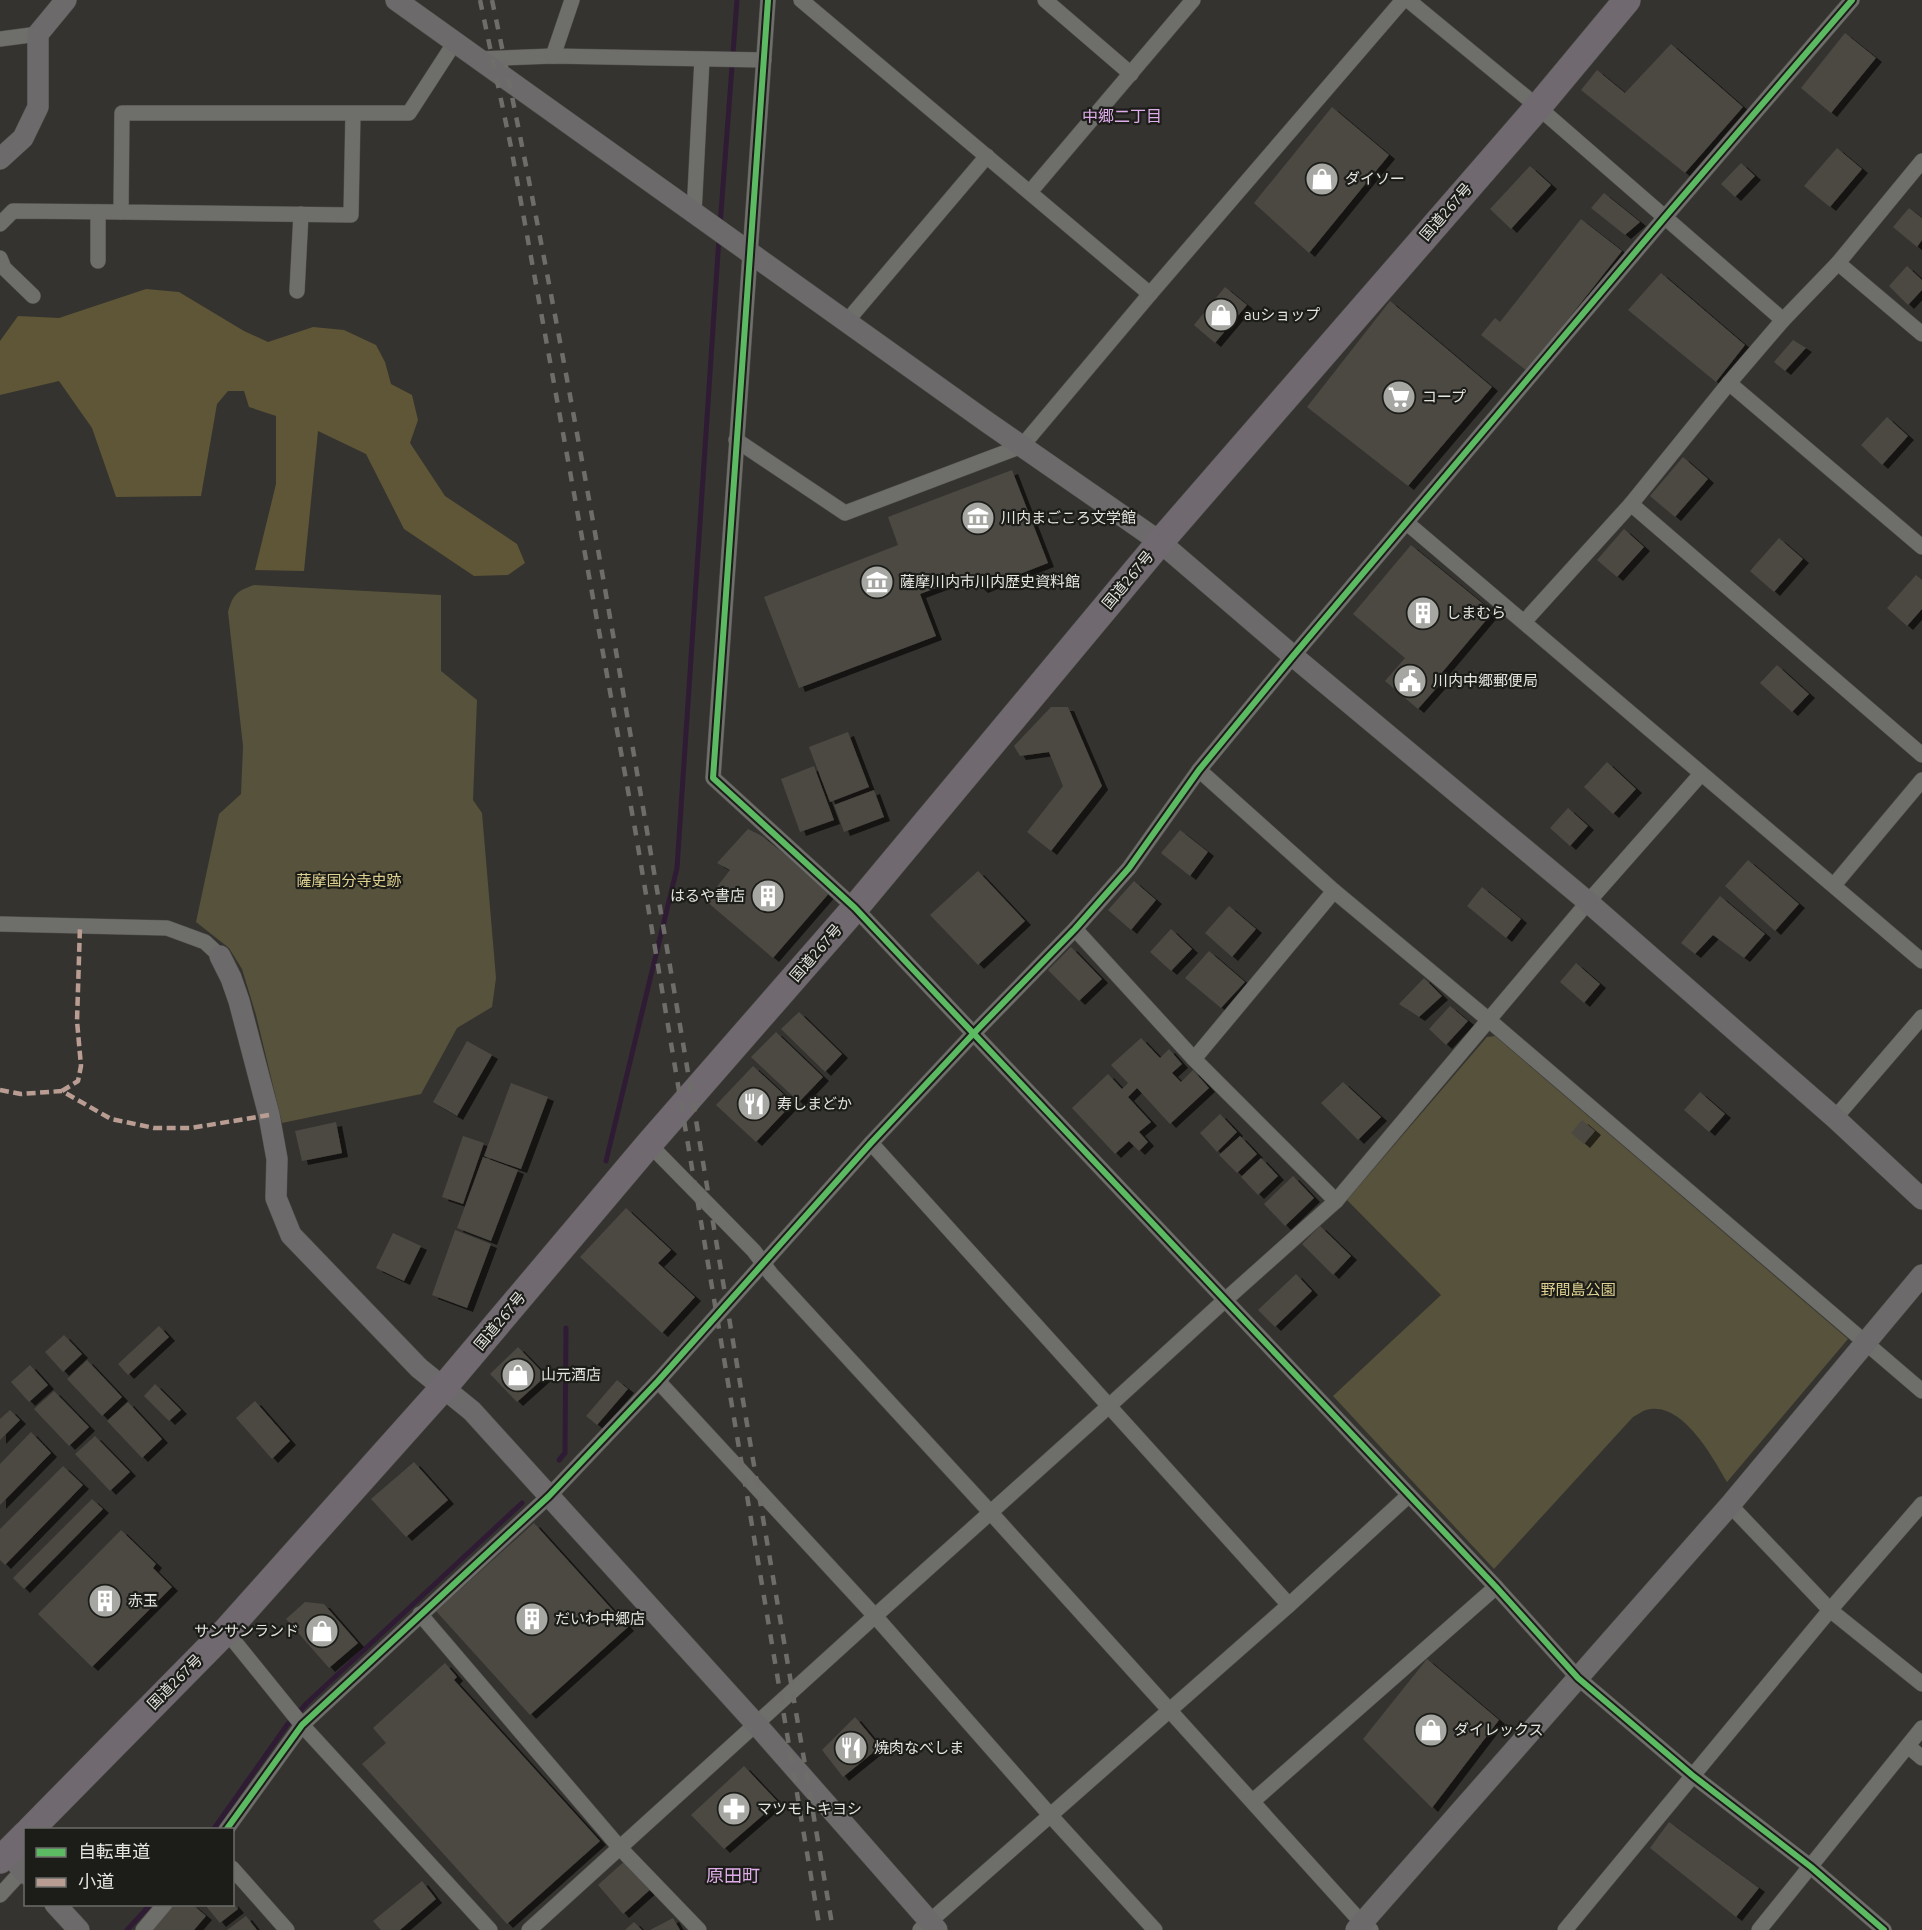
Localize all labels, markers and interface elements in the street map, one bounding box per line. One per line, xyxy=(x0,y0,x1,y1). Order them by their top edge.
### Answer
district label: 中郷二丁目 xyxy=(1082,107,1162,125)
shop icon: ダイソー xyxy=(1304,161,1340,197)
place label: ダイソー xyxy=(1345,170,1405,187)
street label: 国道267号 xyxy=(1416,180,1475,244)
shop icon: auショップ xyxy=(1203,297,1239,333)
place label: auショップ xyxy=(1244,306,1320,323)
supermarket icon: コープ xyxy=(1381,379,1417,415)
place label: コープ xyxy=(1422,388,1466,405)
museum icon: 川内まごころ文学館 xyxy=(960,500,996,536)
place label: 川内まごころ文学館 xyxy=(1001,509,1136,526)
street label: 国道267号 xyxy=(1098,547,1157,612)
museum icon: 薩摩川内市川内歴史資料館 xyxy=(859,564,895,600)
place label: 薩摩川内市川内歴史資料館 xyxy=(900,573,1080,590)
building icon: しまむら xyxy=(1405,595,1441,631)
place label: しまむら xyxy=(1446,604,1506,621)
public building icon: 川内中郷郵便局 xyxy=(1392,663,1428,699)
place label: 川内中郷郵便局 xyxy=(1433,672,1538,689)
park label: 薩摩国分寺史跡 xyxy=(296,872,402,889)
building icon: はるや書店 xyxy=(750,878,786,914)
place label: はるや書店 xyxy=(670,887,745,904)
street label: 国道267号 xyxy=(786,921,845,985)
restaurant icon: 寿しまどか xyxy=(736,1086,772,1122)
place label: 寿しまどか xyxy=(777,1095,852,1112)
park label: 野間島公園 xyxy=(1540,1281,1616,1298)
street label: 国道267号 xyxy=(470,1288,529,1353)
shop icon: 山元酒店 xyxy=(500,1357,536,1393)
place label: 山元酒店 xyxy=(541,1366,601,1383)
building icon: 赤玉 xyxy=(87,1583,123,1619)
place label: 赤玉 xyxy=(128,1592,158,1609)
building icon: だいわ中郷店 xyxy=(514,1601,550,1637)
place label: だいわ中郷店 xyxy=(555,1610,645,1627)
shop icon: サンサンランド xyxy=(304,1613,340,1649)
place label: サンサンランド xyxy=(194,1622,299,1639)
street label: 国道267号 xyxy=(144,1651,206,1713)
shop icon: ダイレックス xyxy=(1413,1712,1449,1748)
place label: ダイレックス xyxy=(1454,1721,1544,1738)
restaurant icon: 焼肉なべしま xyxy=(833,1730,869,1766)
place label: 焼肉なべしま xyxy=(874,1739,964,1756)
pharmacy icon: マツモトキヨシ xyxy=(716,1791,752,1827)
place label: マツモトキヨシ xyxy=(757,1800,862,1817)
legend xyxy=(24,1828,234,1906)
text: 自転車道 xyxy=(78,1841,150,1861)
district label: 原田町 xyxy=(706,1865,760,1885)
text: 小道 xyxy=(78,1871,114,1891)

